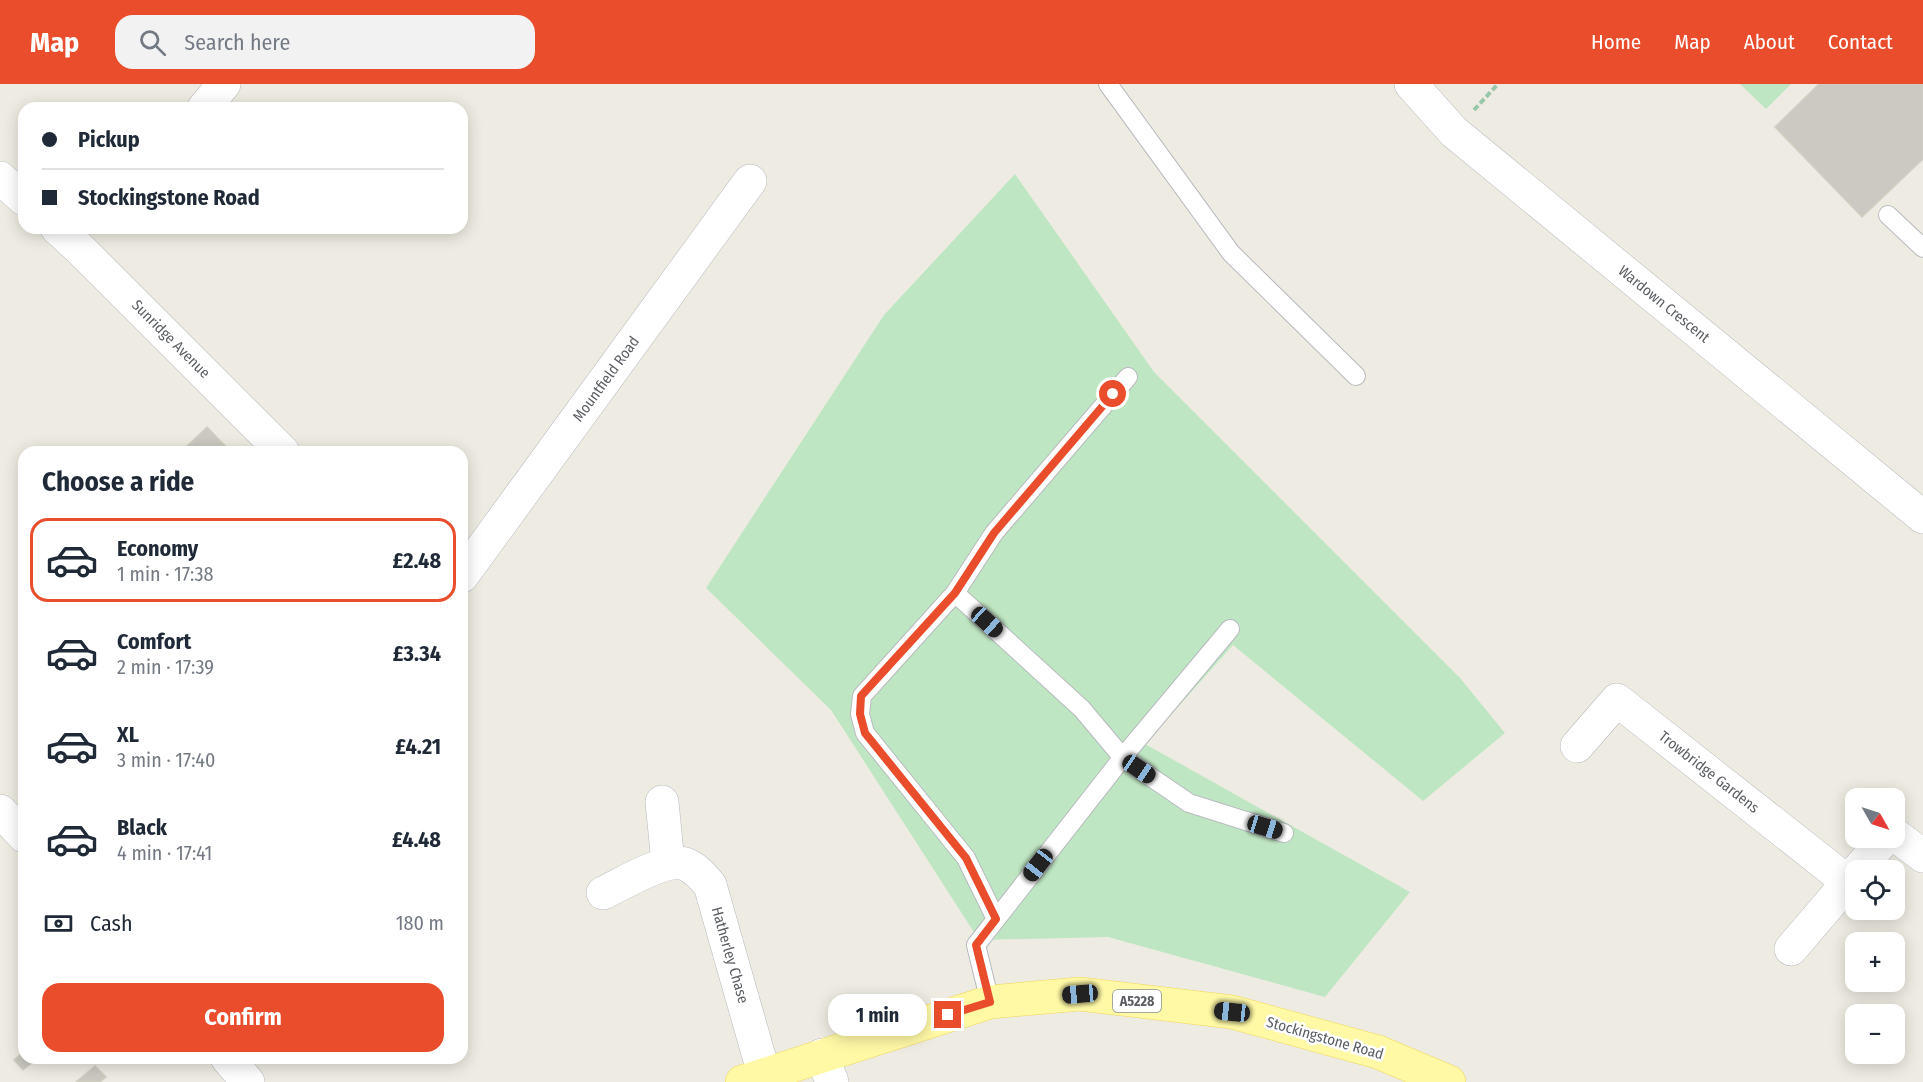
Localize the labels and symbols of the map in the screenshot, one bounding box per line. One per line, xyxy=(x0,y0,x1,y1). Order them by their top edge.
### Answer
street label: Wardown Crescent xyxy=(1615,262,1713,346)
street label: Sunridge Avenue xyxy=(128,296,214,382)
street label: Mountfield Road xyxy=(569,333,643,425)
route start xyxy=(1099,380,1126,407)
car xyxy=(968,603,1006,641)
street label: Trowbridge Gardens xyxy=(1655,727,1763,817)
car xyxy=(1119,751,1159,787)
north arrow xyxy=(1845,788,1905,848)
car xyxy=(1245,813,1285,841)
car xyxy=(1020,845,1056,885)
street label: Hatherley Chase xyxy=(708,905,752,1005)
car xyxy=(1061,983,1099,1005)
road number: A5228 xyxy=(1113,990,1161,1012)
callout: 1 min xyxy=(828,994,927,1036)
route end xyxy=(934,1001,961,1028)
car xyxy=(1213,1001,1251,1023)
street label: Stockingstone Road xyxy=(1264,1013,1386,1063)

